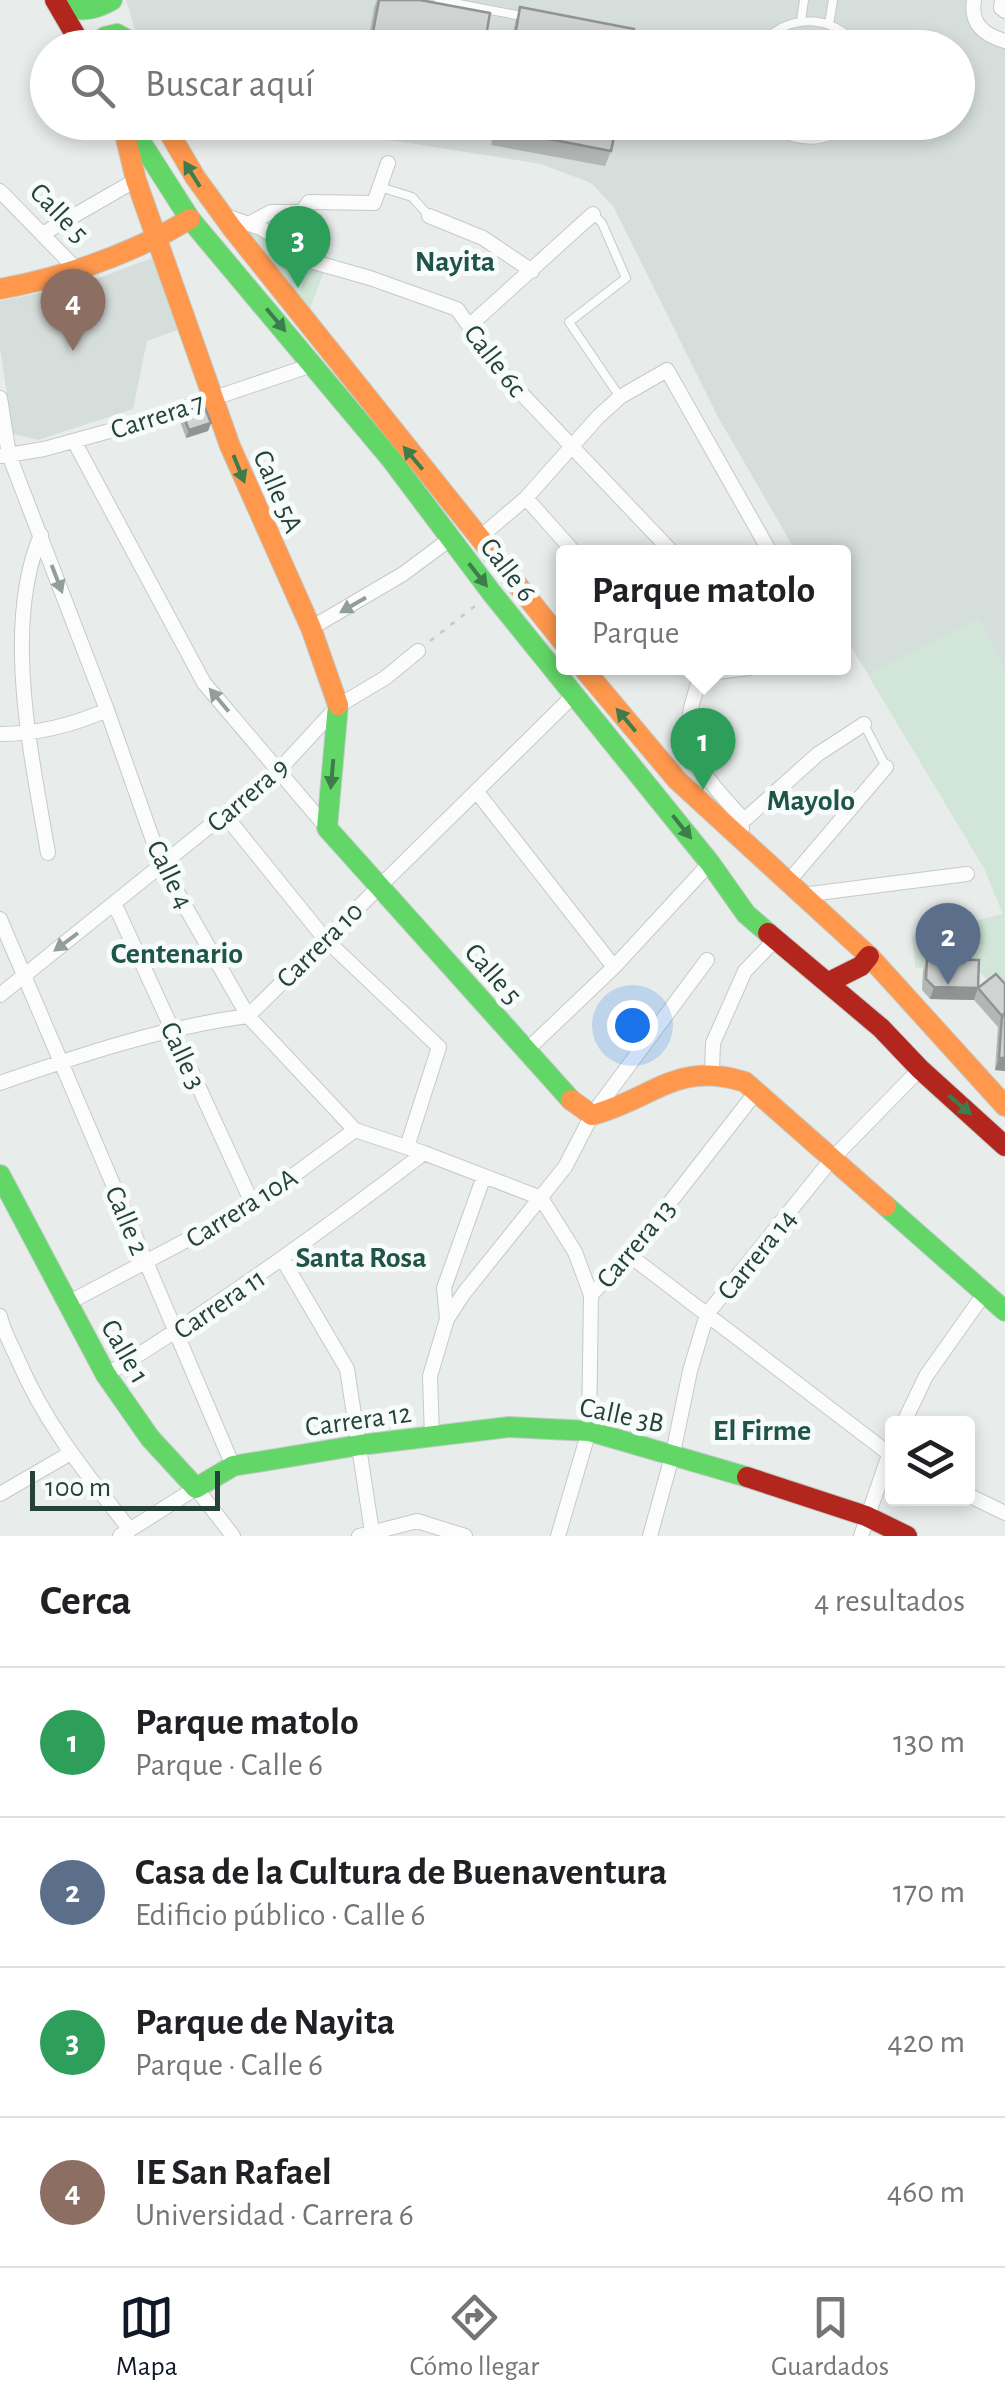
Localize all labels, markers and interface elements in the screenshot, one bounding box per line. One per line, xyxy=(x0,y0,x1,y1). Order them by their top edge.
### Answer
search box xyxy=(30,30,975,140)
icon: search xyxy=(65,58,120,113)
text: Buscar aquí xyxy=(145,66,314,104)
one-way arrow xyxy=(183,160,201,188)
street label: Calle 5 xyxy=(24,178,93,248)
pin: 3 xyxy=(266,206,330,288)
district label: Nayita xyxy=(415,247,495,277)
pin: 4 xyxy=(40,268,106,351)
one-way arrow xyxy=(265,307,287,332)
street label: Calle 6c xyxy=(458,320,531,403)
street label: Carrera 7 xyxy=(108,389,208,445)
street label: Calle 5A xyxy=(247,446,307,537)
one-way arrow xyxy=(403,446,424,471)
one-way arrow xyxy=(232,455,248,485)
street label: Calle 6 xyxy=(474,533,541,607)
popup xyxy=(556,545,851,675)
one-way arrow xyxy=(467,561,488,587)
one-way arrow xyxy=(50,564,66,594)
text: Parque matolo xyxy=(592,572,815,610)
one-way arrow xyxy=(339,596,367,613)
text: Parque xyxy=(592,617,680,649)
one-way arrow xyxy=(209,688,230,713)
one-way arrow xyxy=(616,707,638,732)
pin: 1 xyxy=(670,708,736,790)
street label: Carrera 9 xyxy=(202,753,294,838)
one-way arrow xyxy=(323,758,339,790)
district label: Mayolo xyxy=(767,786,855,816)
one-way arrow xyxy=(671,815,692,840)
street label: Calle 4 xyxy=(141,836,198,914)
street label: Carrera 10 xyxy=(272,897,369,994)
pin: 2 xyxy=(916,902,980,985)
one-way arrow xyxy=(53,932,79,952)
district label: Centenario xyxy=(111,939,243,969)
street label: Calle 5 xyxy=(459,939,526,1010)
your location xyxy=(607,1000,658,1051)
street label: Calle 3 xyxy=(155,1018,210,1094)
one-way arrow xyxy=(947,1093,972,1115)
street label: Carrera 10A xyxy=(182,1164,303,1254)
street label: Calle 2 xyxy=(99,1182,153,1259)
street label: Carrera 13 xyxy=(592,1195,681,1294)
street label: Carrera 14 xyxy=(713,1205,802,1306)
district label: Santa Rosa xyxy=(295,1243,427,1273)
street label: Carrera 11 xyxy=(169,1264,271,1345)
street label: Calle 1 xyxy=(95,1315,154,1389)
street label: Calle 3B xyxy=(577,1393,666,1439)
street label: Carrera 12 xyxy=(303,1400,413,1442)
district label: El Firme xyxy=(713,1416,811,1446)
map controls xyxy=(885,1416,975,1506)
button: layers xyxy=(885,1416,975,1506)
scale bar xyxy=(30,1466,220,1510)
text: 100 m xyxy=(45,1474,111,1502)
text: Cerca xyxy=(40,1580,131,1622)
text: 4 resultados xyxy=(814,1585,965,1617)
text: Parque matolo xyxy=(135,1704,359,1742)
text: 1 xyxy=(67,1726,78,1758)
text: 130 m xyxy=(893,1726,965,1758)
text: Parque · Calle 6 xyxy=(135,1749,323,1781)
text: Casa de la Cultura de Buenaventura xyxy=(135,1854,667,1892)
text: 2 xyxy=(65,1876,80,1908)
text: 170 m xyxy=(893,1876,965,1908)
text: Edificio público · Calle 6 xyxy=(135,1899,426,1931)
text: Parque de Nayita xyxy=(135,2004,395,2042)
text: 3 xyxy=(66,2026,79,2058)
text: 420 m xyxy=(887,2026,965,2058)
text: Parque · Calle 6 xyxy=(135,2049,323,2081)
text: IE San Rafael xyxy=(135,2154,332,2192)
text: 4 xyxy=(64,2176,81,2208)
text: 460 m xyxy=(887,2176,965,2208)
text: Universidad · Carrera 6 xyxy=(135,2199,414,2231)
tab: Mapa xyxy=(116,2290,178,2384)
tab: Cómo llegar xyxy=(410,2290,539,2384)
tab: Guardados xyxy=(771,2290,889,2384)

